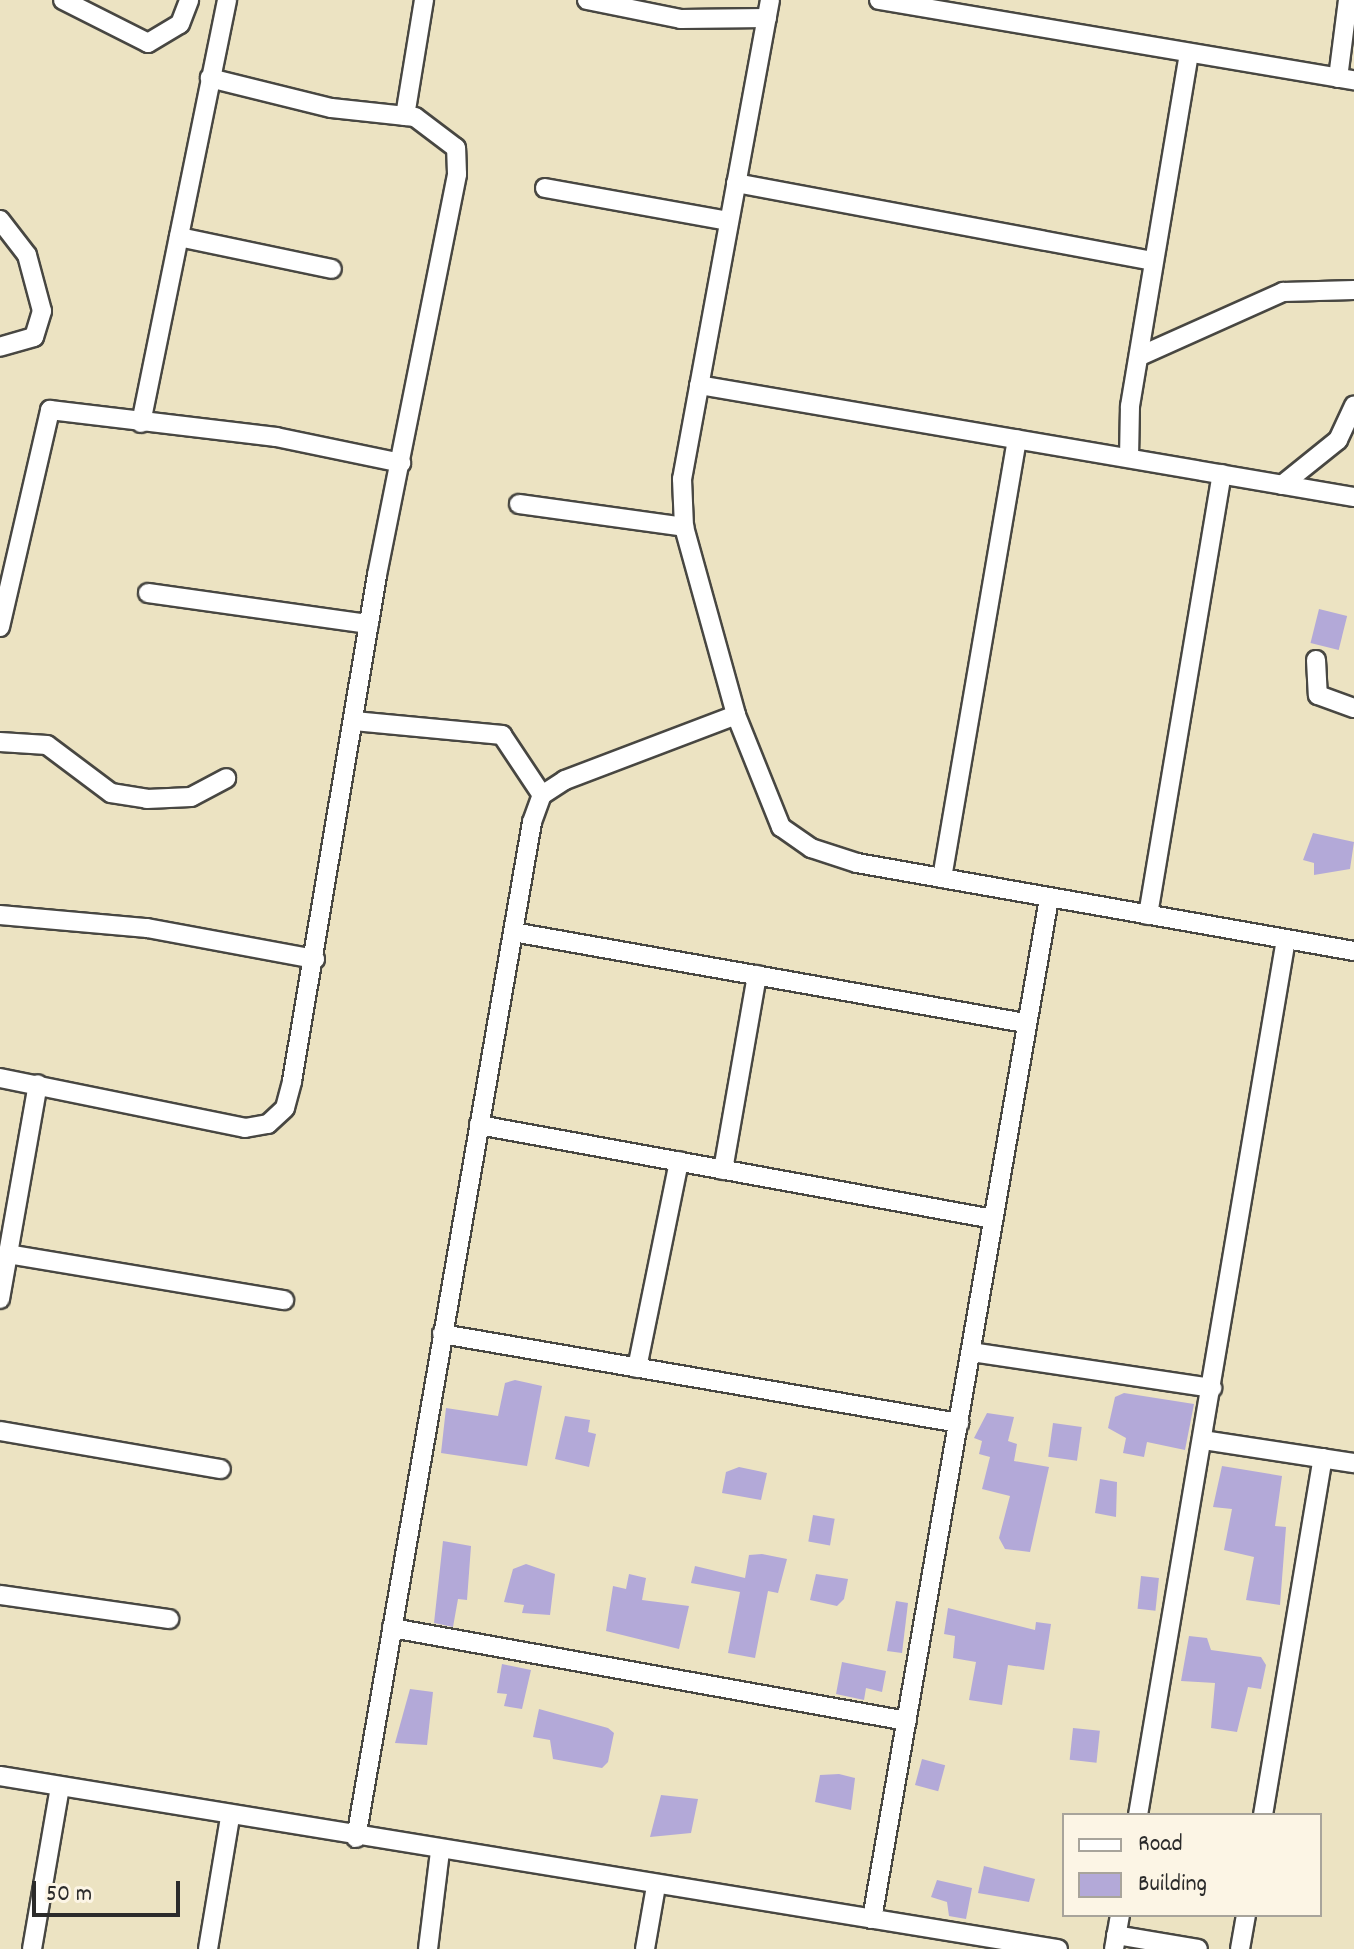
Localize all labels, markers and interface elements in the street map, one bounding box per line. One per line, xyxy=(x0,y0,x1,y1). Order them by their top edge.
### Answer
legend xyxy=(1062,1813,1322,1917)
text: Road xyxy=(1138,1828,1183,1862)
scale bar xyxy=(36,1865,184,1915)
text: Building xyxy=(1138,1868,1207,1902)
text: 50 m xyxy=(46,1878,92,1912)

